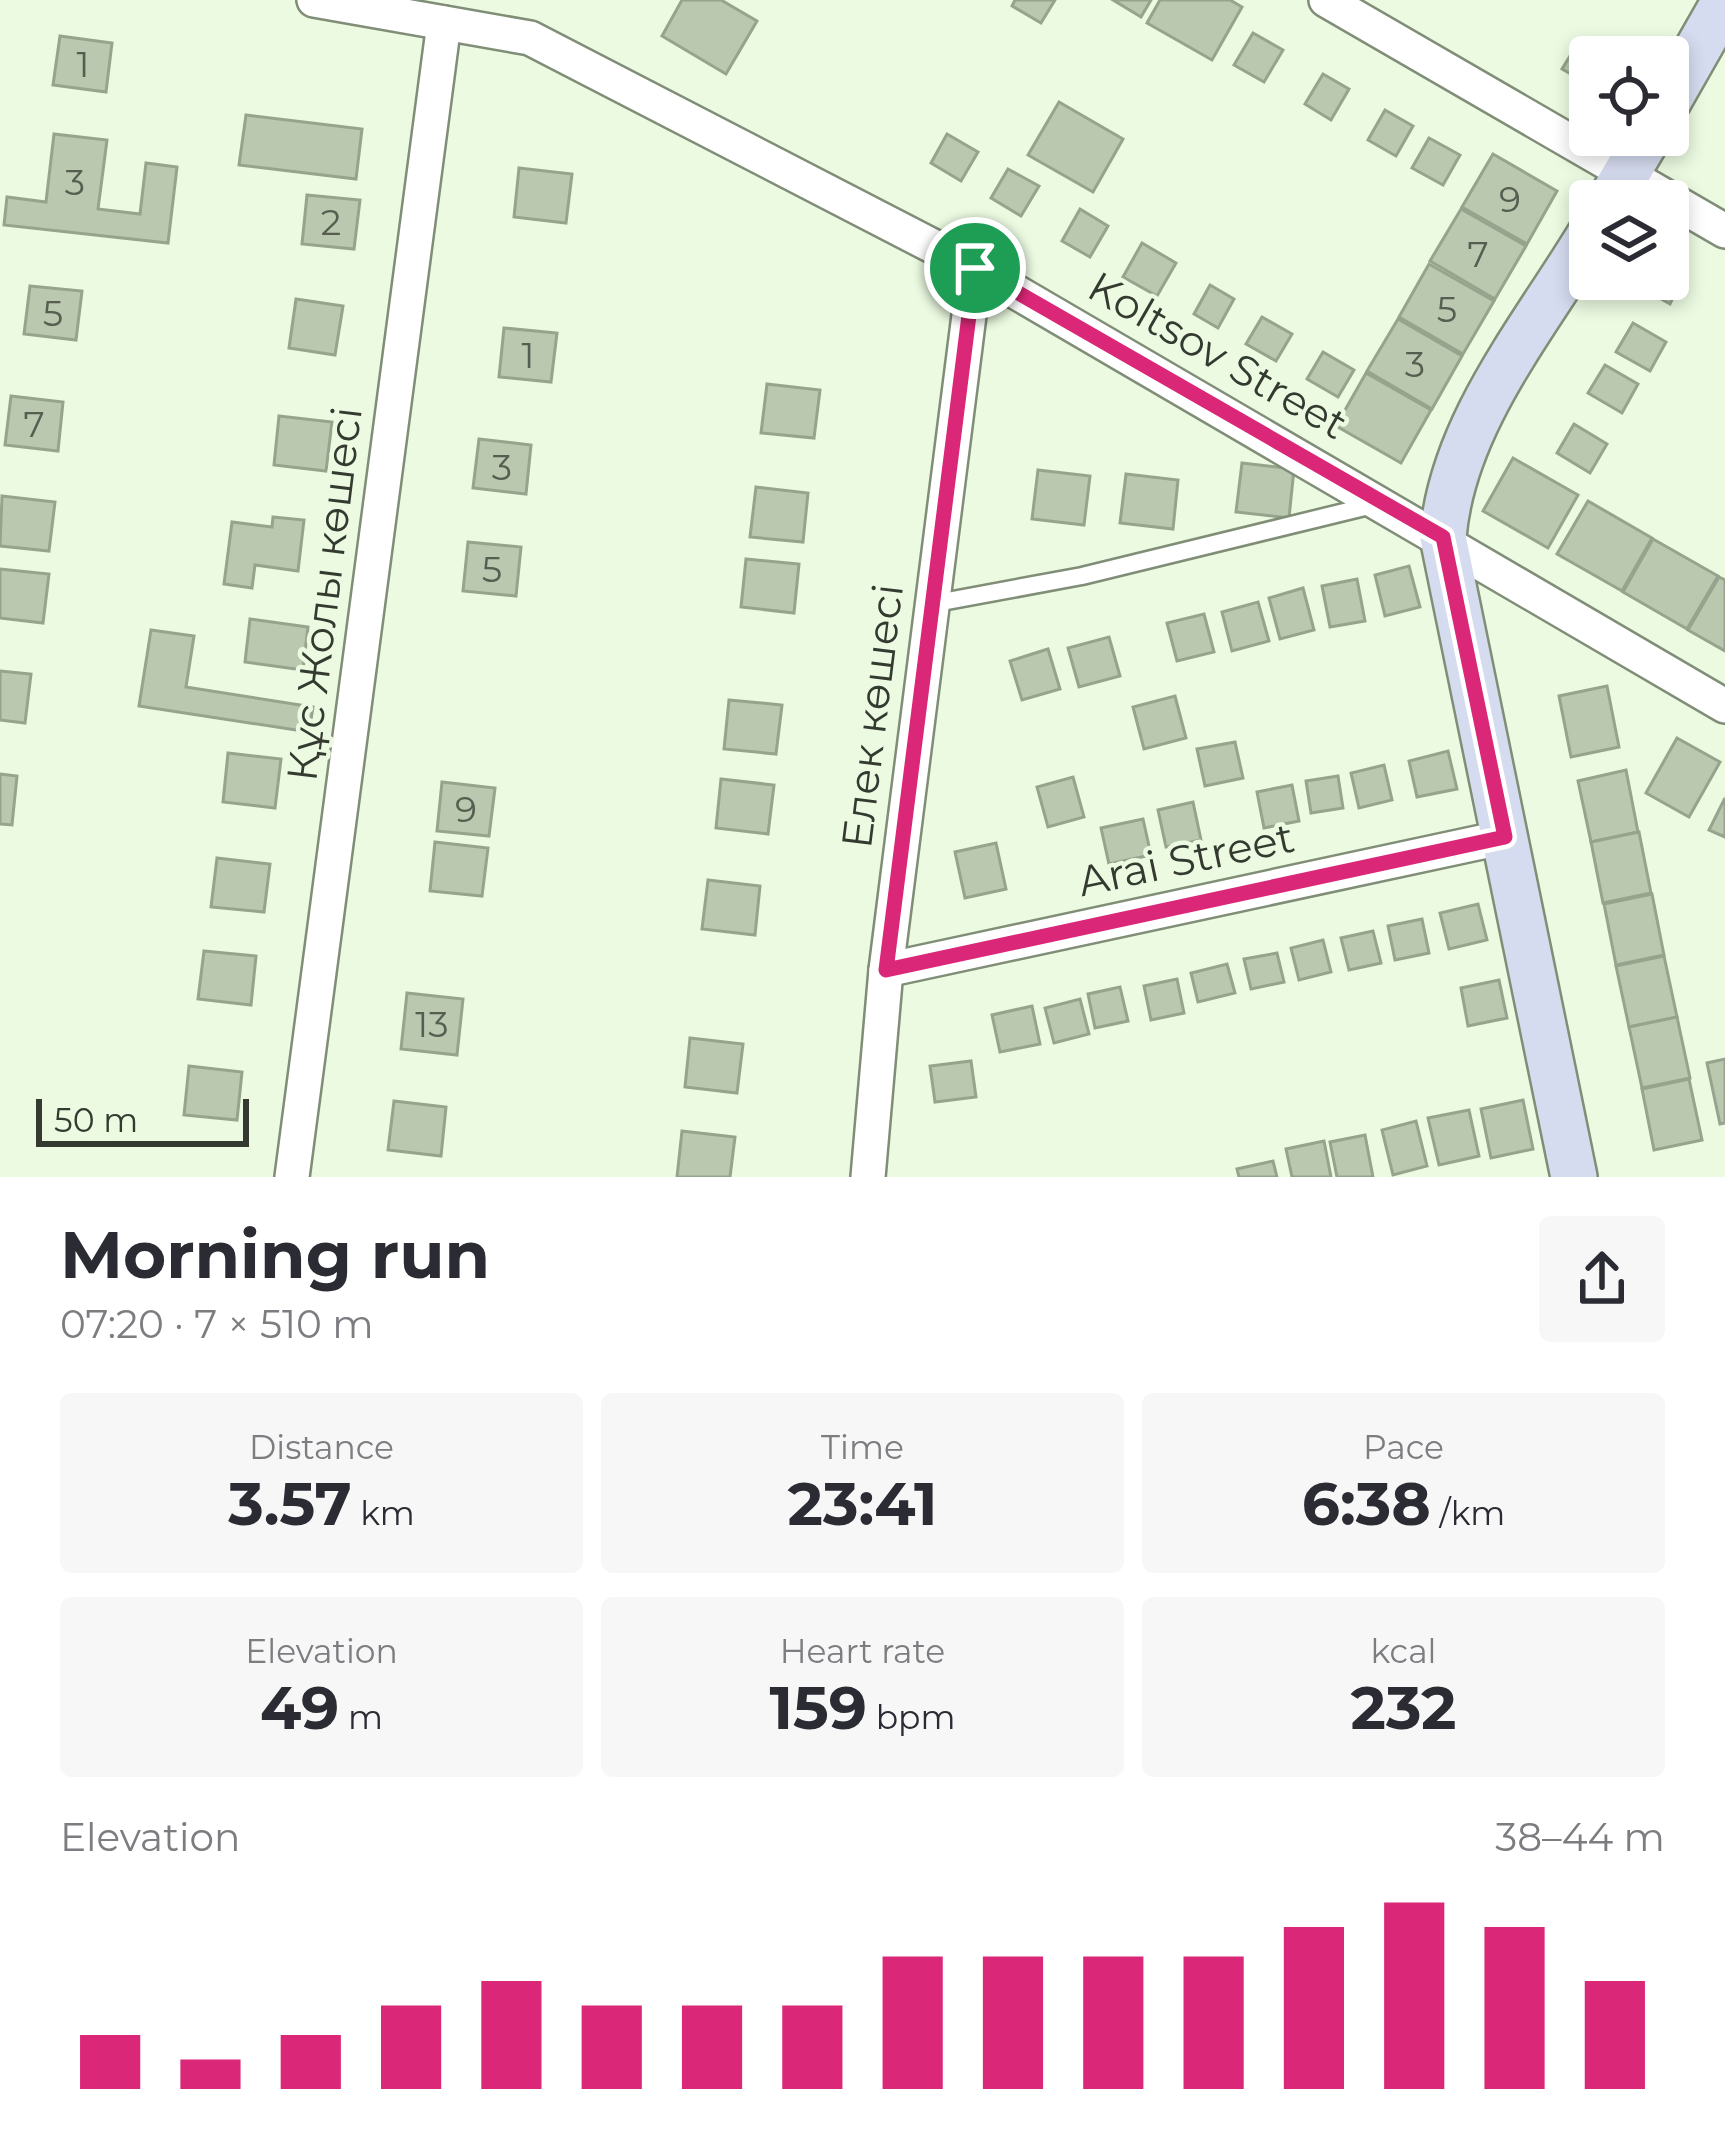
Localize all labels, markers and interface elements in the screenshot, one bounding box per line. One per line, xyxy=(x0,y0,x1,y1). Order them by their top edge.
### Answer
map controls xyxy=(1569,36,1689,300)
button: locate xyxy=(1569,36,1689,156)
house number: 1 xyxy=(77,42,90,86)
house number: 3 xyxy=(65,160,85,204)
house number: 9 xyxy=(1499,177,1521,221)
button: layers xyxy=(1569,180,1689,300)
house number: 2 xyxy=(321,200,341,244)
pin xyxy=(924,217,1026,319)
house number: 7 xyxy=(1467,232,1489,276)
icon: arrive xyxy=(942,235,1008,301)
street label: Koltsov Street xyxy=(1079,260,1357,450)
house number: 5 xyxy=(1437,287,1457,331)
house number: 5 xyxy=(43,291,63,335)
house number: 1 xyxy=(522,333,535,377)
house number: 3 xyxy=(1405,342,1425,386)
house number: 7 xyxy=(23,402,45,446)
street label: Құс Жолы көшесі xyxy=(275,404,373,784)
house number: 3 xyxy=(492,445,512,489)
house number: 5 xyxy=(482,547,502,591)
street label: Елек көшесі xyxy=(830,581,914,851)
house number: 9 xyxy=(455,787,477,831)
street label: Arai Street xyxy=(1073,811,1299,907)
house number: 13 xyxy=(415,1002,449,1046)
scale bar xyxy=(36,1093,249,1146)
text: 50 m xyxy=(54,1100,138,1140)
text: Morning run xyxy=(60,1214,490,1295)
button: share xyxy=(1539,1216,1665,1342)
text: 07:20 · 7 × 510 m xyxy=(60,1300,374,1348)
text: Distance xyxy=(249,1427,394,1467)
text: Time xyxy=(821,1427,904,1467)
text: Pace xyxy=(1363,1427,1444,1467)
text: 3.57 xyxy=(228,1467,352,1540)
text: 23:41 xyxy=(788,1467,938,1540)
text: 6:38 xyxy=(1302,1467,1431,1540)
text: km xyxy=(352,1493,415,1533)
text: /km xyxy=(1431,1493,1505,1533)
text: Elevation xyxy=(245,1631,398,1671)
text: Heart rate xyxy=(780,1631,945,1671)
text: kcal xyxy=(1371,1631,1436,1671)
text: 49 xyxy=(260,1671,339,1744)
text: 159 xyxy=(770,1671,867,1744)
text: 232 xyxy=(1350,1671,1457,1744)
text: m xyxy=(339,1697,383,1737)
text: bpm xyxy=(867,1697,955,1737)
text: Elevation xyxy=(60,1813,240,1861)
text: 38–44 m xyxy=(1495,1813,1665,1861)

